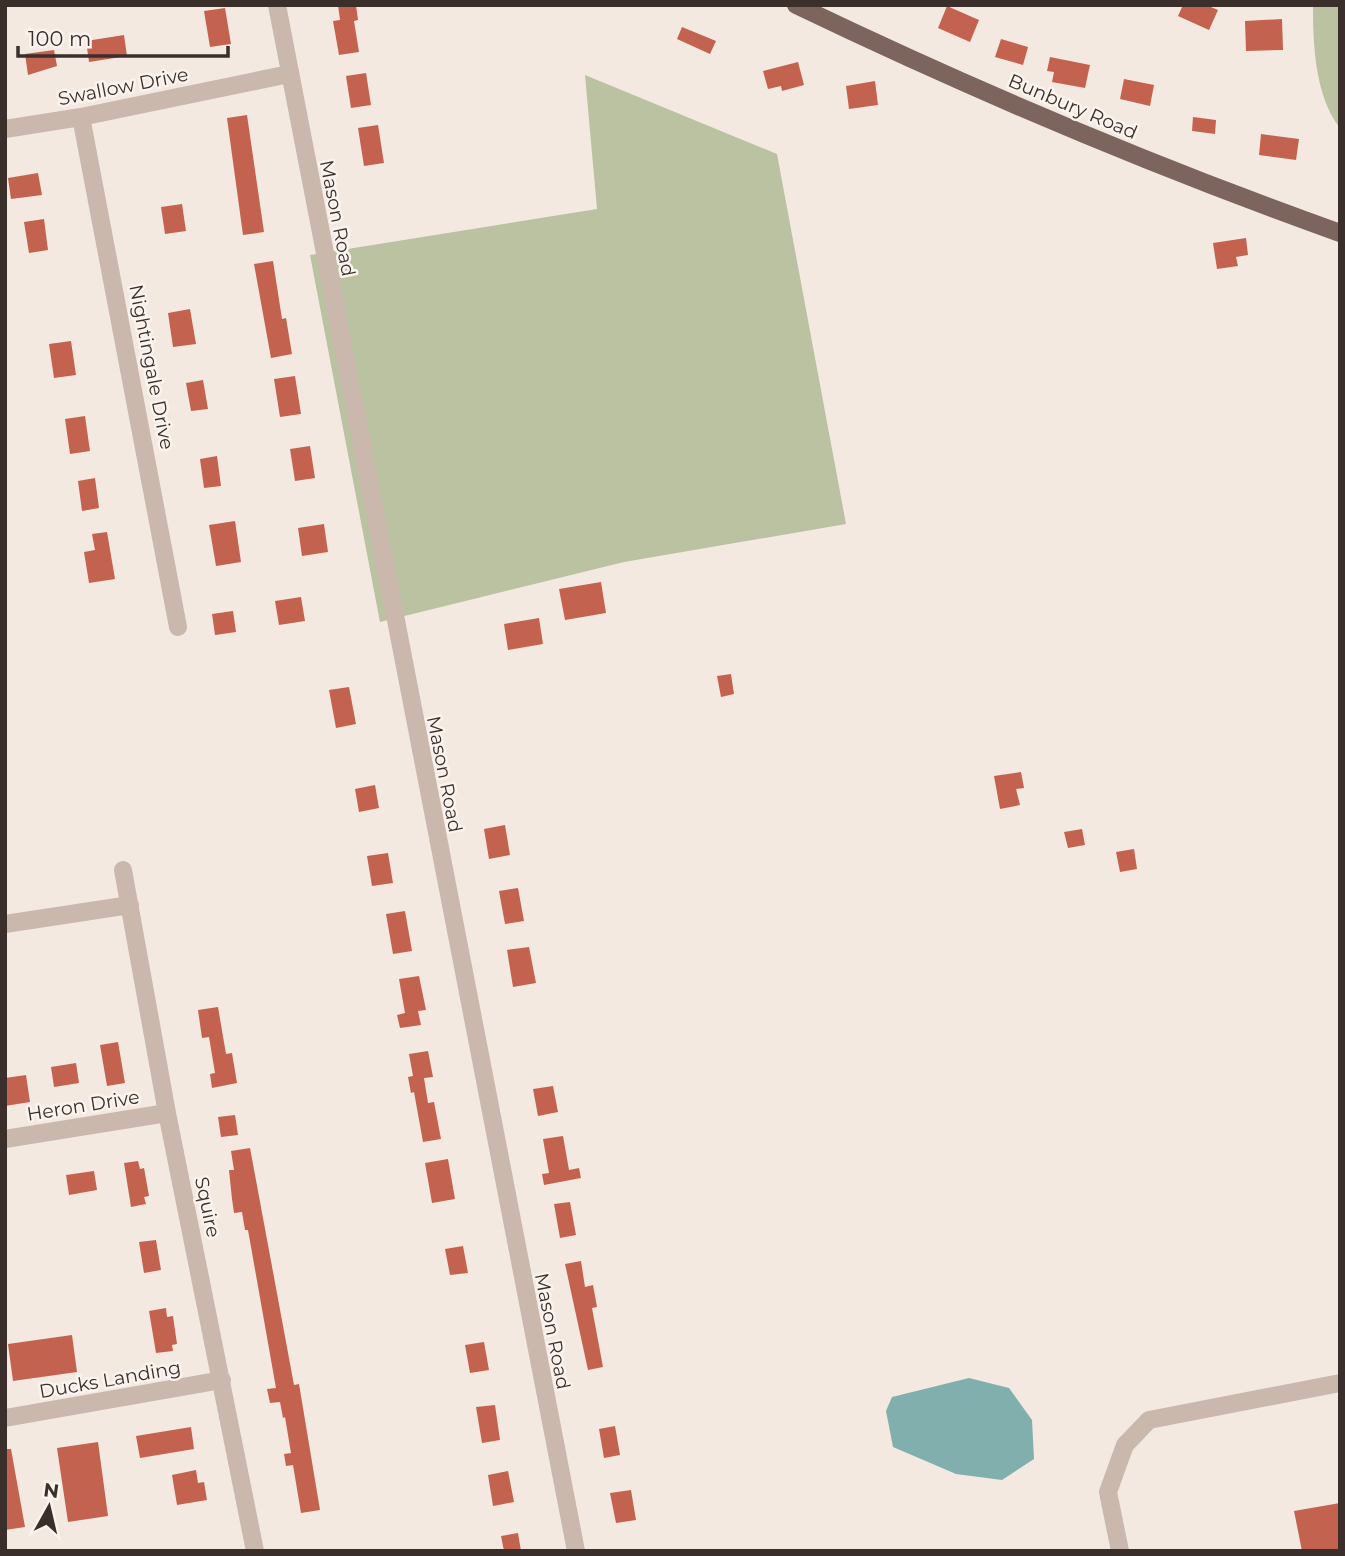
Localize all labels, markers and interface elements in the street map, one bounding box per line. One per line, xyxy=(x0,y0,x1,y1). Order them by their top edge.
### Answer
scale bar xyxy=(18,14,228,58)
text: 100 m xyxy=(28,26,91,51)
street label: Swallow Drive xyxy=(56,63,190,110)
street label: Bunbury Road xyxy=(1005,69,1141,144)
street label: Mason Road xyxy=(315,158,360,278)
street label: Nightingale Drive xyxy=(124,283,179,452)
street label: Mason Road xyxy=(422,714,467,834)
street label: Heron Drive xyxy=(25,1085,141,1126)
street label: Squire xyxy=(190,1175,225,1239)
street label: Mason Road xyxy=(530,1271,575,1391)
street label: Ducks Landing xyxy=(37,1356,183,1403)
north arrow xyxy=(14,1472,84,1542)
text: N xyxy=(42,1478,61,1503)

